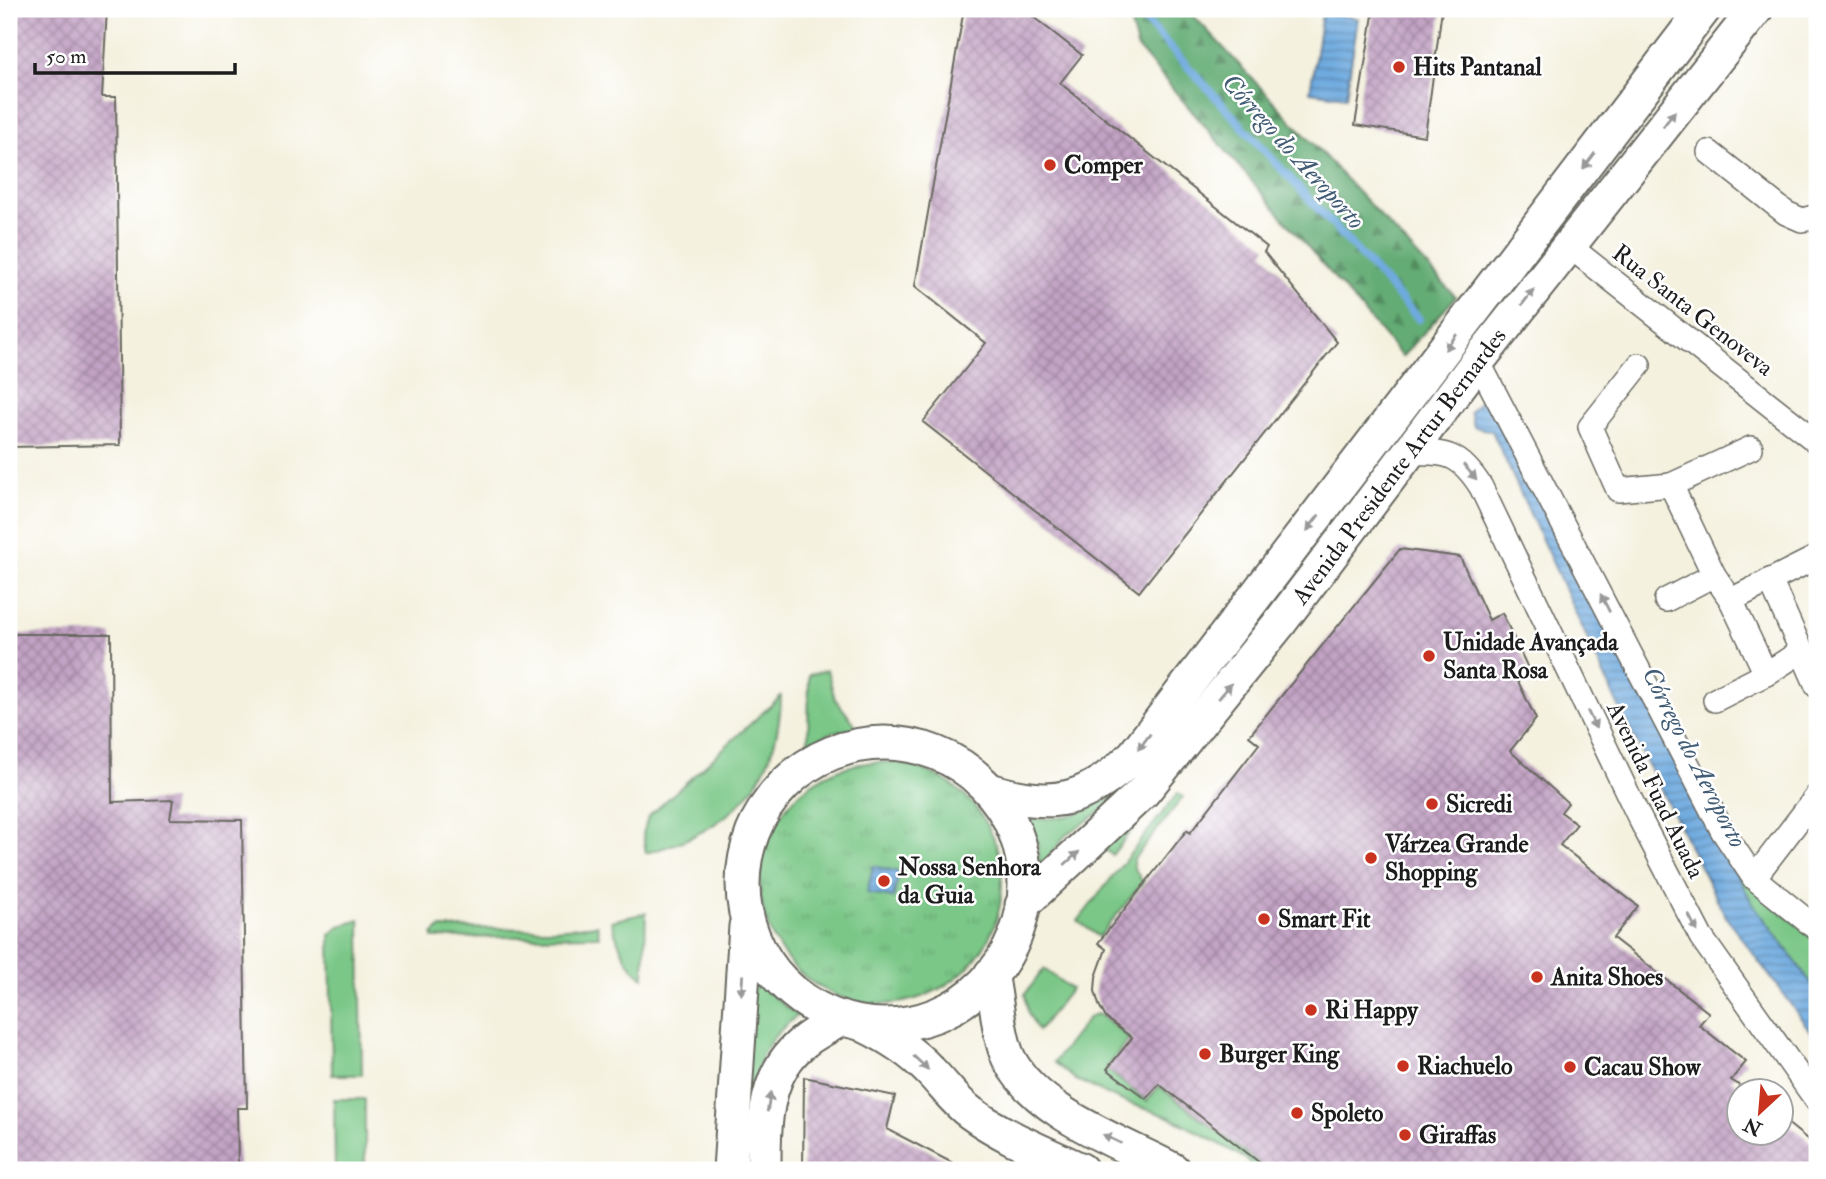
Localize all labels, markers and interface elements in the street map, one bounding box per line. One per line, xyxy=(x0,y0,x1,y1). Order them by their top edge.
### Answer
scale bar xyxy=(35,32,234,76)
text: 50 m xyxy=(46,43,87,70)
place label: Hits Pantanal xyxy=(1413,52,1542,83)
marker: Hits Pantanal xyxy=(1391,59,1407,75)
water label: Córrego do Aeroporto xyxy=(1215,67,1372,236)
one-way arrow xyxy=(1662,110,1677,128)
place label: Comper xyxy=(1064,150,1144,181)
one-way arrow xyxy=(1583,152,1597,170)
marker: Comper xyxy=(1042,157,1058,173)
street label: Rua Santa Genoveva xyxy=(1606,238,1781,384)
one-way arrow xyxy=(1521,289,1536,307)
street label: Avenida Presidente Artur Bernardes xyxy=(1285,322,1514,612)
one-way arrow xyxy=(1445,333,1459,351)
one-way arrow xyxy=(1462,463,1478,481)
one-way arrow xyxy=(1306,513,1321,531)
one-way arrow xyxy=(1599,593,1610,613)
place label: Unidade Avançada Santa Rosa xyxy=(1443,627,1619,686)
marker: Unidade Avançada Santa Rosa xyxy=(1421,648,1437,664)
water label: Córrego do Aeroporto xyxy=(1635,662,1753,853)
one-way arrow xyxy=(1217,683,1232,700)
street label: Avenida Fuad Auada xyxy=(1599,696,1712,885)
one-way arrow xyxy=(1586,710,1597,730)
one-way arrow xyxy=(1137,732,1152,750)
place label: Sicredi xyxy=(1446,789,1513,820)
marker: Sicredi xyxy=(1424,796,1440,812)
place label: Várzea Grande Shopping xyxy=(1384,829,1528,888)
marker: Várzea Grande Shopping xyxy=(1363,850,1379,866)
one-way arrow xyxy=(1063,851,1080,867)
place label: Nossa Senhora da Guia xyxy=(897,852,1042,911)
marker: Nossa Senhora da Guia xyxy=(876,873,892,889)
place label: Smart Fit xyxy=(1278,904,1371,935)
marker: Smart Fit xyxy=(1256,911,1272,927)
one-way arrow xyxy=(1688,913,1699,933)
place label: Anita Shoes xyxy=(1550,962,1663,993)
marker: Anita Shoes xyxy=(1529,969,1545,985)
one-way arrow xyxy=(736,974,747,996)
place label: Ri Happy xyxy=(1325,995,1419,1026)
marker: Ri Happy xyxy=(1303,1002,1319,1018)
place label: Burger King xyxy=(1219,1039,1340,1070)
marker: Burger King xyxy=(1197,1046,1213,1062)
place label: Riachuelo xyxy=(1417,1051,1513,1082)
place label: Cacau Show xyxy=(1584,1052,1702,1083)
one-way arrow xyxy=(912,1054,929,1070)
marker: Riachuelo xyxy=(1395,1058,1411,1074)
marker: Cacau Show xyxy=(1562,1059,1578,1075)
north arrow xyxy=(1724,1078,1794,1148)
one-way arrow xyxy=(764,1091,775,1113)
place label: Spoleto xyxy=(1311,1098,1384,1129)
marker: Spoleto xyxy=(1289,1105,1305,1121)
text: N xyxy=(1739,1111,1767,1141)
place label: Giraffas xyxy=(1419,1120,1496,1151)
marker: Giraffas xyxy=(1397,1127,1413,1143)
one-way arrow xyxy=(1102,1133,1122,1145)

